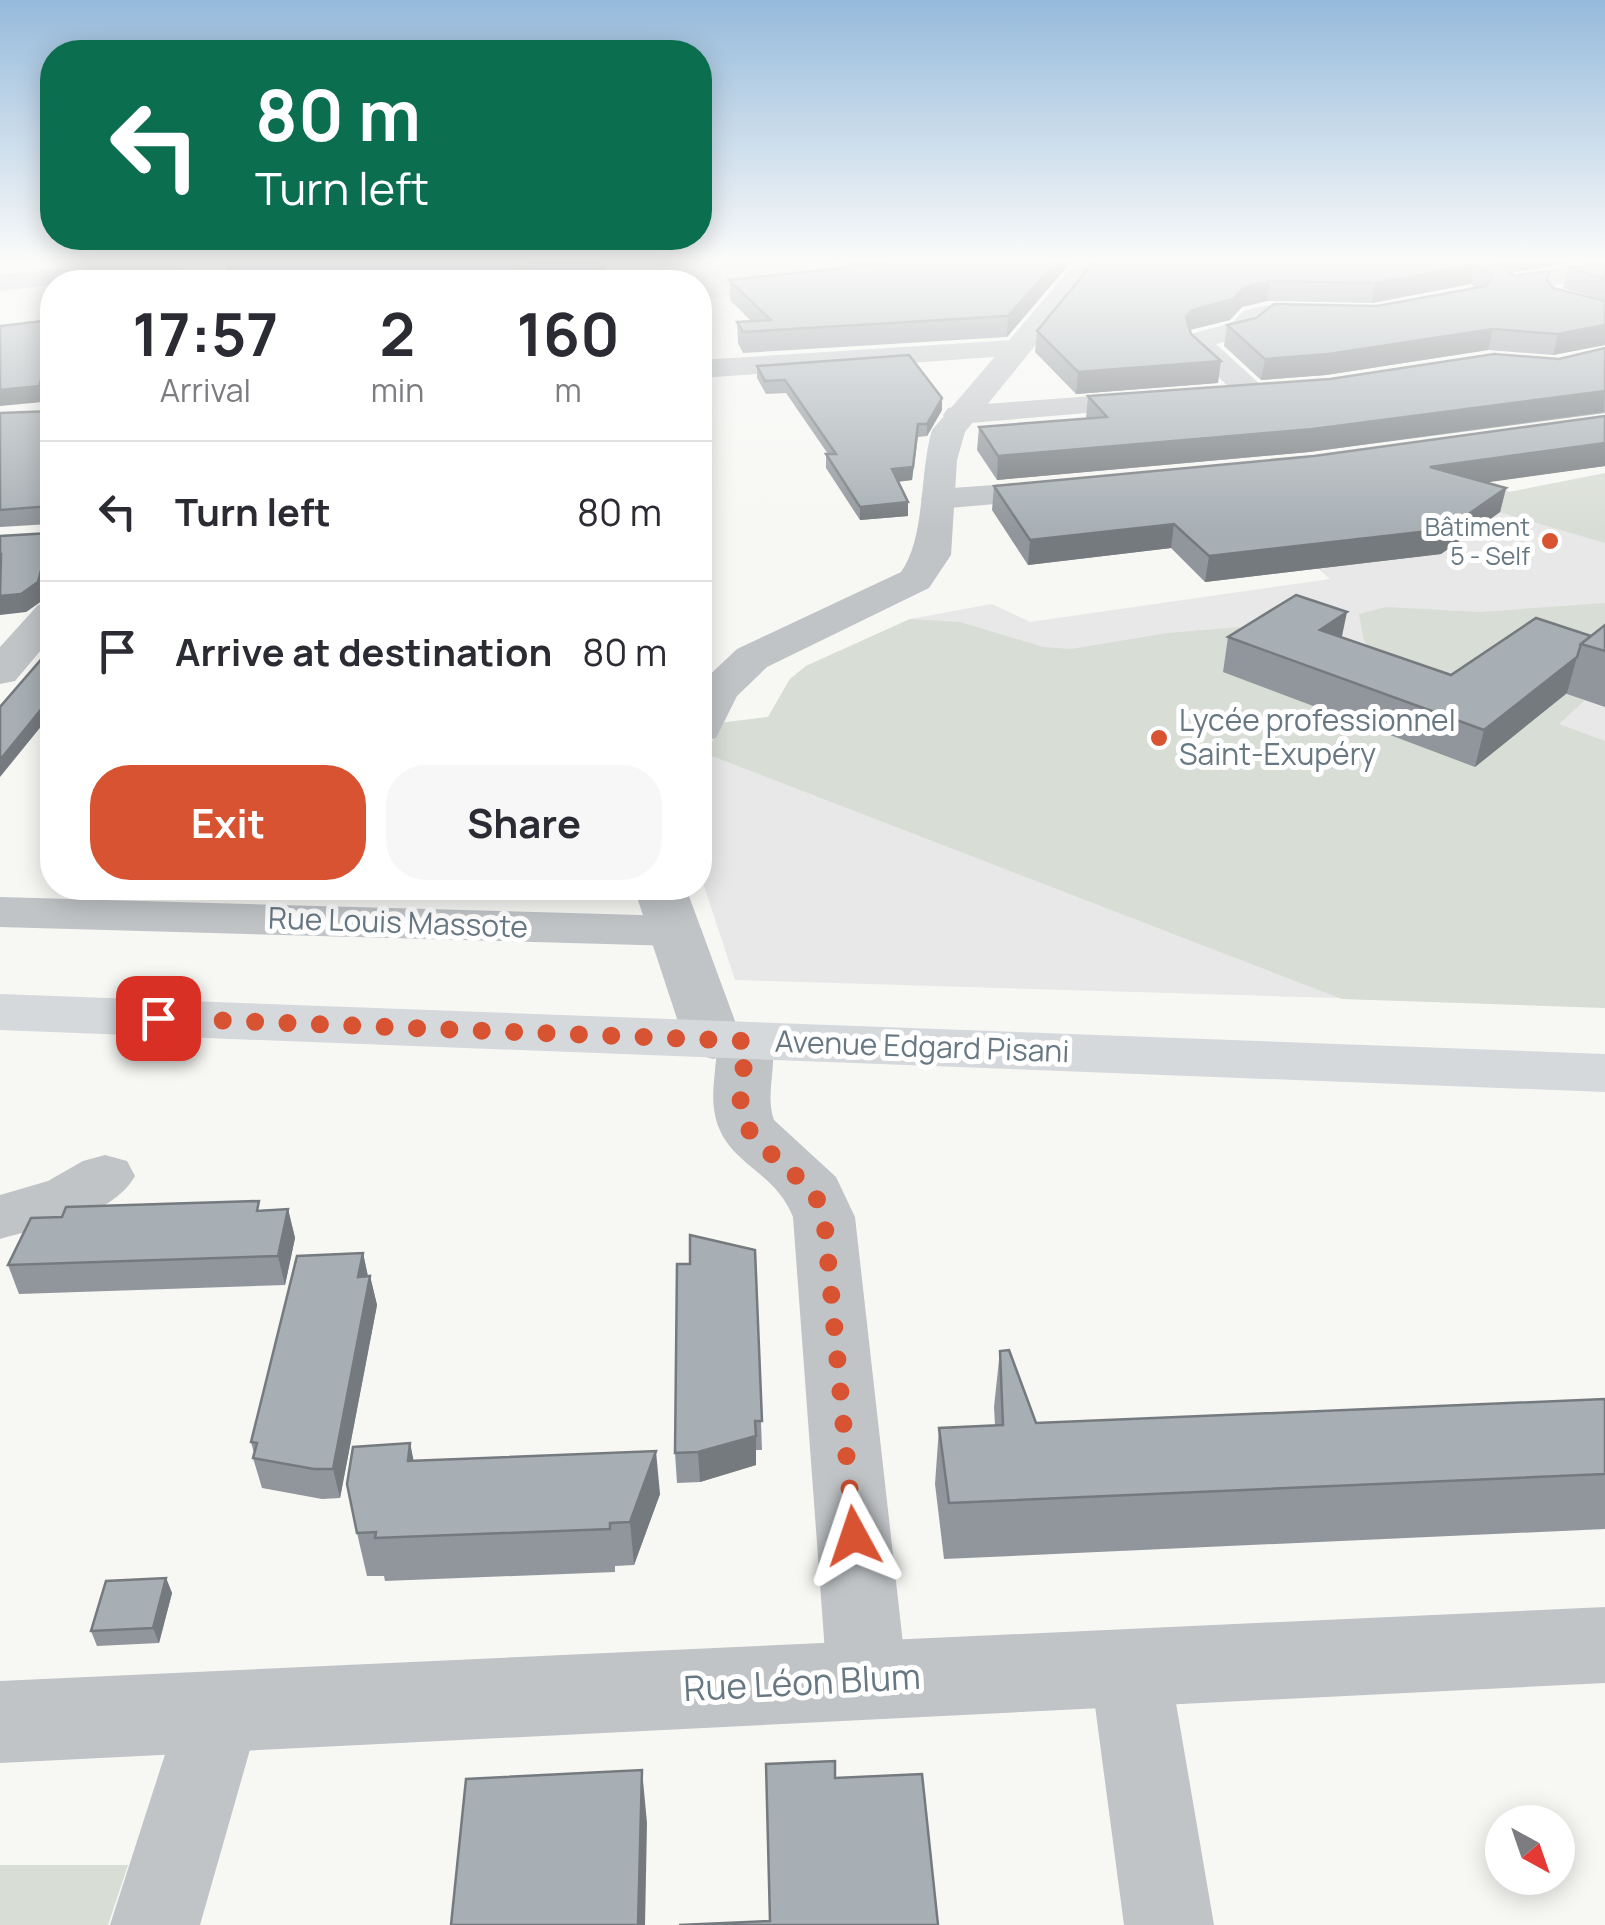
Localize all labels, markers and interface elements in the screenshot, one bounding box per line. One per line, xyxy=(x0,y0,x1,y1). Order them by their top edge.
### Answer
text: 80 m xyxy=(255,66,421,162)
icon: left xyxy=(90,80,220,210)
text: Turn left xyxy=(255,157,429,219)
text: 17:57 xyxy=(132,292,278,374)
text: 2 xyxy=(380,292,415,374)
text: 160 xyxy=(517,292,620,374)
text: Arrival xyxy=(160,368,251,412)
text: min xyxy=(371,368,424,412)
text: m xyxy=(555,368,582,412)
icon: left xyxy=(90,484,145,539)
text: Turn left xyxy=(175,485,331,537)
text: 80 m xyxy=(577,485,662,537)
place label: Bâtiment 5 - Self xyxy=(1425,509,1530,573)
marker: Bâtiment 5 - Self xyxy=(1539,530,1561,552)
icon: arrive xyxy=(90,624,145,679)
text: Arrive at destination xyxy=(175,625,552,677)
text: 80 m xyxy=(582,625,667,677)
place label: Lycée professionnel Saint-Exupéry xyxy=(1179,699,1456,774)
marker: Lycée professionnel Saint-Exupéry xyxy=(1148,727,1170,749)
button: Exit xyxy=(90,765,366,880)
button: Share xyxy=(386,765,662,880)
street label: Rue Louis Massote xyxy=(267,896,529,947)
pin xyxy=(116,976,201,1061)
icon: arrive xyxy=(131,991,186,1046)
street label: Avenue Edgard Pisani xyxy=(774,1020,1070,1071)
position arrow xyxy=(802,1484,906,1588)
street label: Rue Léon Blum xyxy=(682,1652,922,1712)
north arrow xyxy=(1485,1805,1575,1895)
map controls xyxy=(1485,1805,1575,1895)

